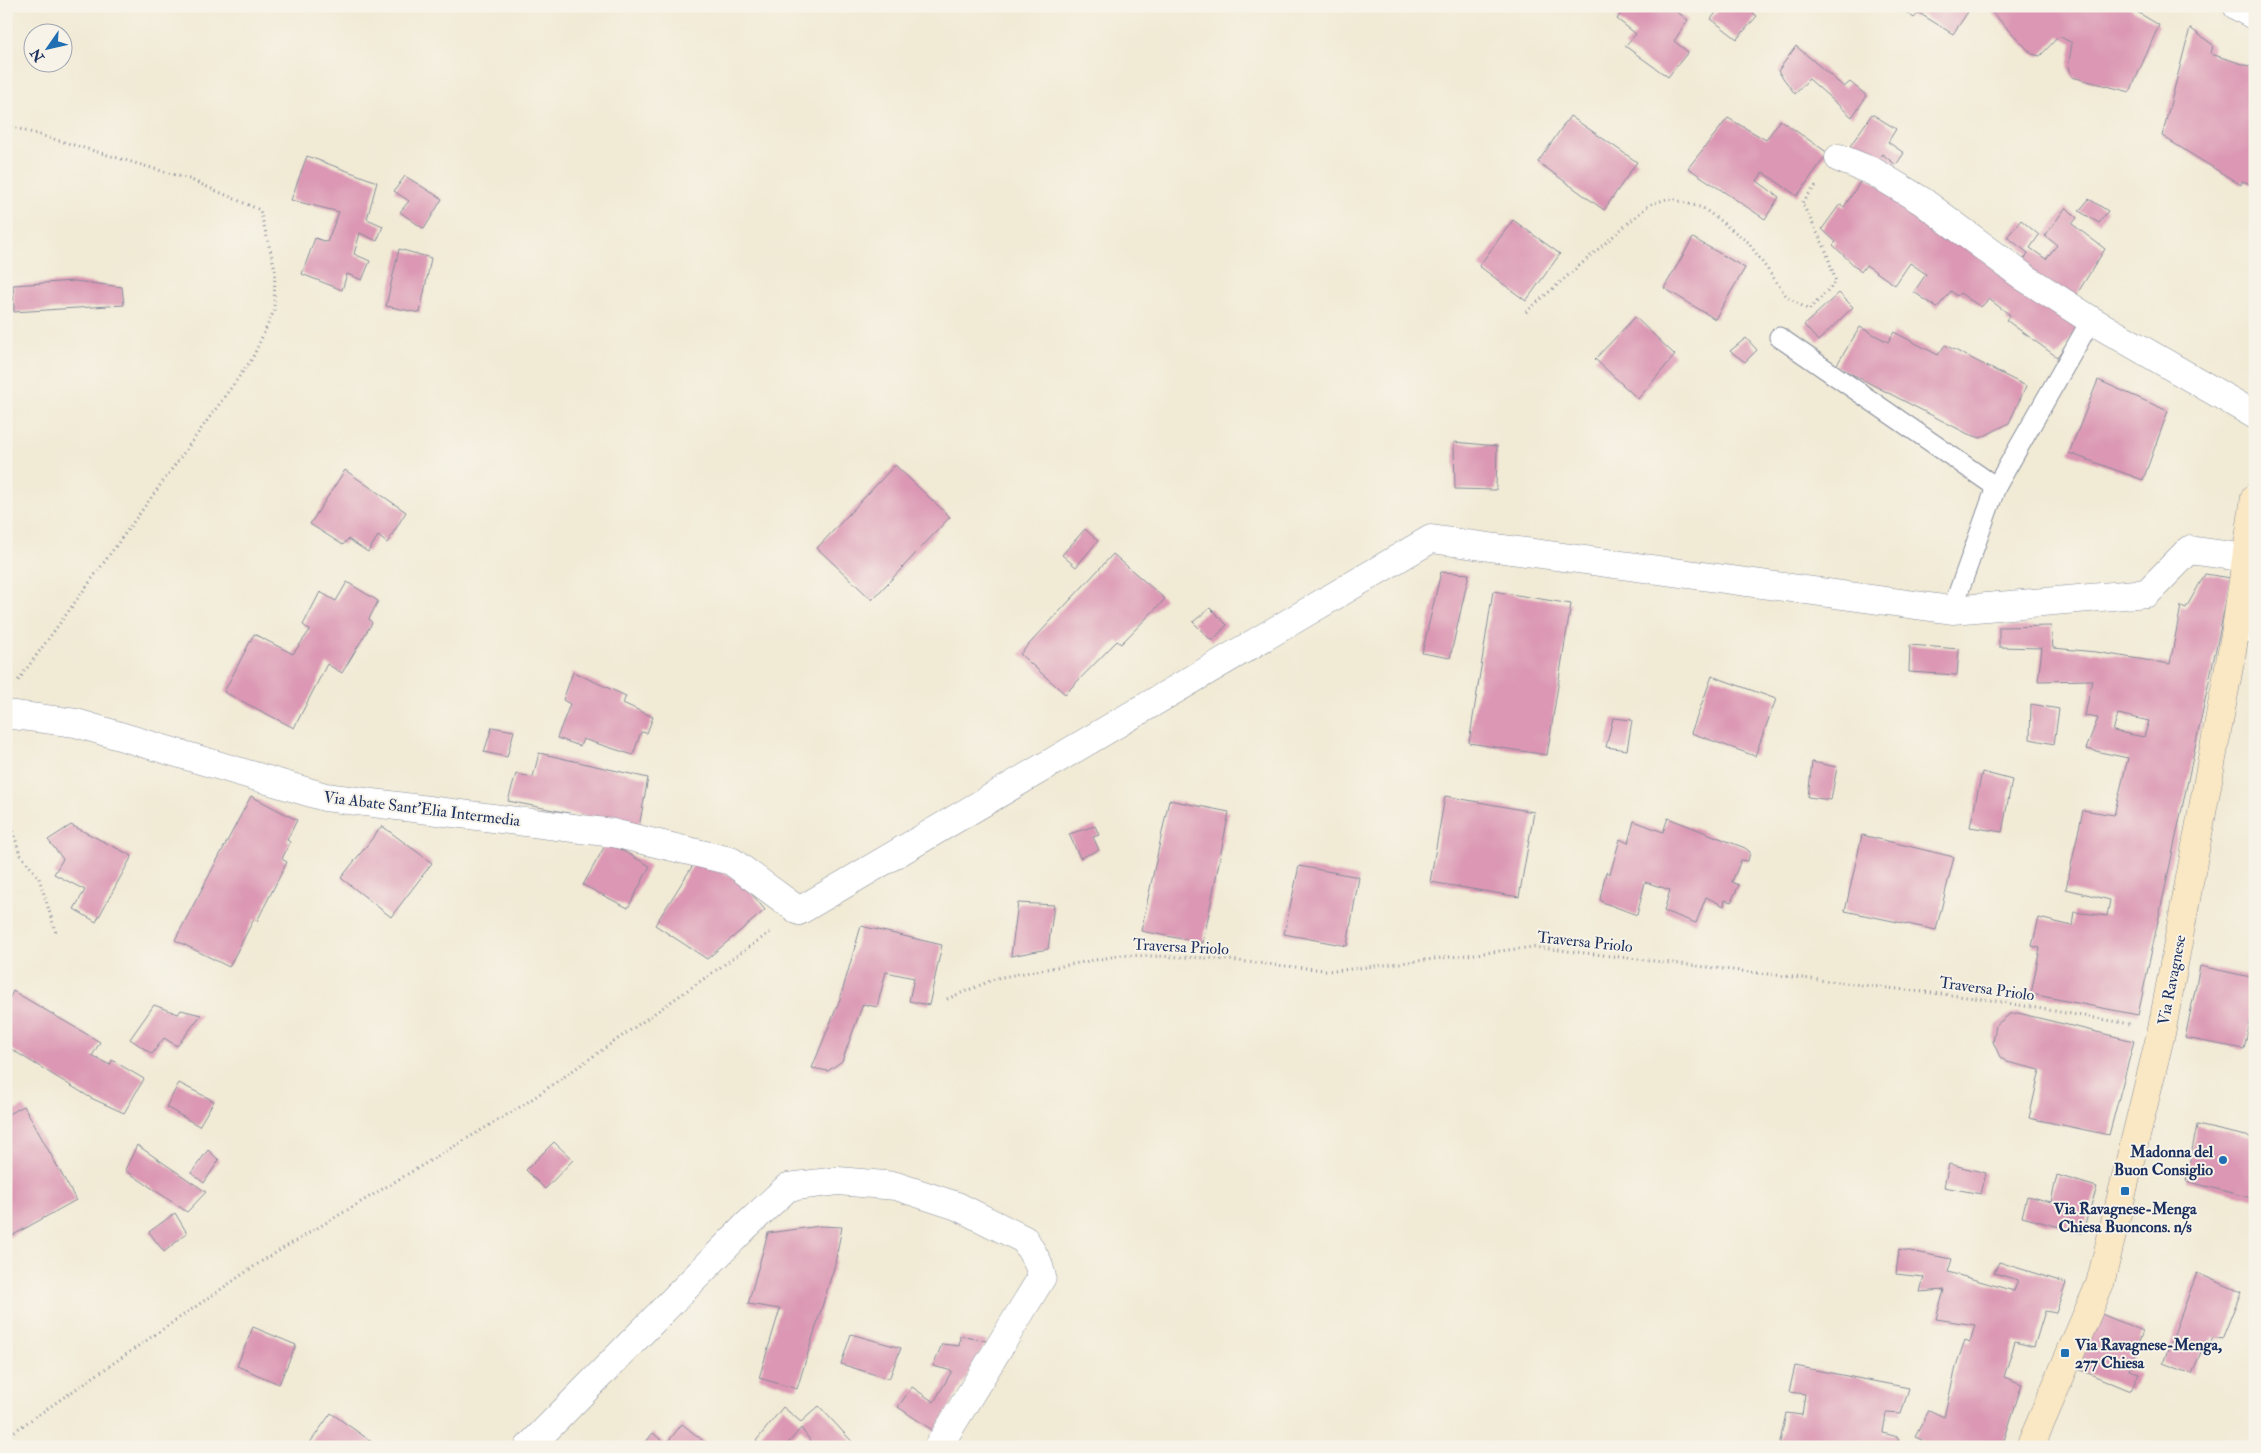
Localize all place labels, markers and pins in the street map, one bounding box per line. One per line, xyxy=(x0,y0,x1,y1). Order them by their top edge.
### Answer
place label: Madonna del Buon Consiglio xyxy=(2114,1142,2214,1181)
marker: Madonna del Buon Consiglio xyxy=(2217,1154,2229,1166)
marker: Via Ravagnese-Menga Chiesa Buoncons. n/s xyxy=(2119,1185,2131,1197)
place label: Via Ravagnese-Menga Chiesa Buoncons. n/s xyxy=(2053,1199,2197,1237)
place label: Via Ravagnese-Menga, 277 Chiesa xyxy=(2074,1335,2222,1373)
marker: Via Ravagnese-Menga, 277 Chiesa xyxy=(2059,1347,2071,1359)

